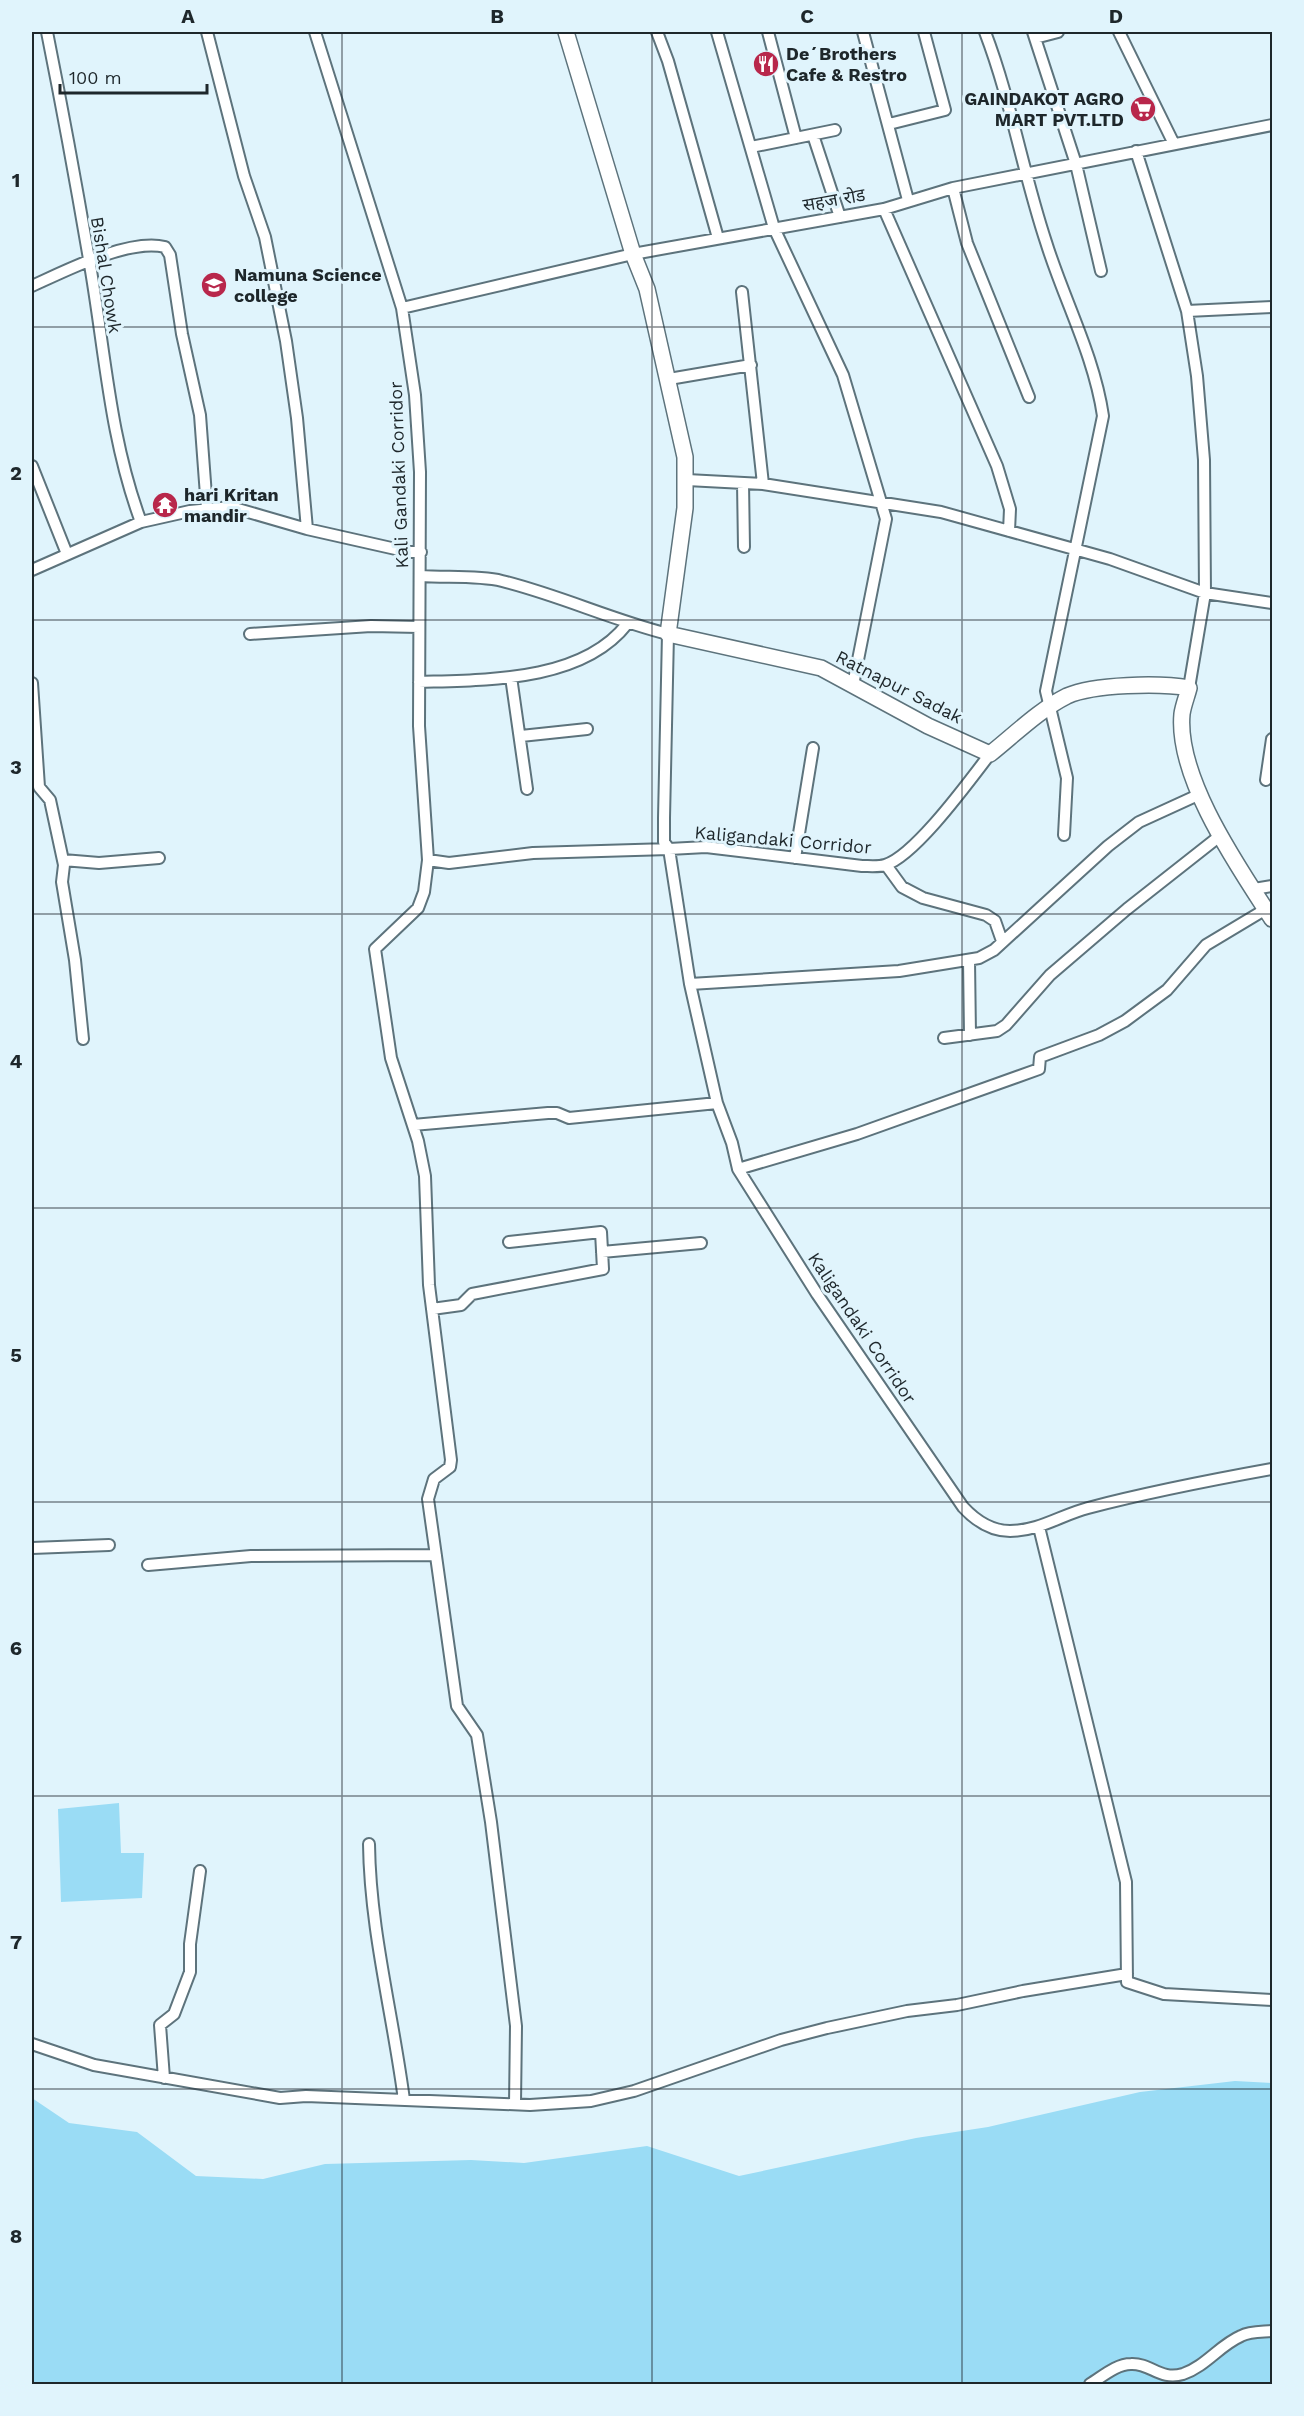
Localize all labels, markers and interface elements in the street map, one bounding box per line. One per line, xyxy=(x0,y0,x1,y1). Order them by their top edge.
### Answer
text: A xyxy=(181,4,195,28)
text: B xyxy=(490,4,504,28)
text: C xyxy=(800,4,814,28)
text: D xyxy=(1109,4,1123,28)
place label: De´Brothers Cafe & Restro xyxy=(786,43,907,85)
restaurant icon: De´Brothers Cafe & Restro xyxy=(751,49,781,79)
scale bar xyxy=(60,57,207,95)
text: 100 m xyxy=(69,67,122,88)
place label: GAINDAKOT AGRO MART PVT.LTD xyxy=(964,88,1124,130)
supermarket icon: GAINDAKOT AGRO MART PVT.LTD xyxy=(1128,94,1158,124)
text: 1 xyxy=(12,168,20,192)
street label: सहज रोड xyxy=(801,184,867,215)
street label: Bishal Chowk xyxy=(87,215,126,335)
place label: Namuna Science college xyxy=(234,264,382,306)
school or university icon: Namuna Science college xyxy=(199,270,229,300)
street label: Kali Gandaki Corridor xyxy=(385,381,412,569)
text: 2 xyxy=(10,461,22,485)
place label: hari Kritan mandir xyxy=(184,484,279,526)
temple icon: hari Kritan mandir xyxy=(150,490,180,520)
street label: Ratnapur Sadak xyxy=(832,646,966,728)
text: 3 xyxy=(10,755,22,779)
street label: Kaligandaki Corridor xyxy=(694,821,872,858)
text: 4 xyxy=(10,1049,23,1073)
street label: Kaligandaki Corridor xyxy=(804,1248,921,1407)
text: 5 xyxy=(10,1343,22,1367)
text: 6 xyxy=(10,1636,22,1660)
text: 7 xyxy=(10,1930,22,1954)
text: 8 xyxy=(10,2224,22,2248)

